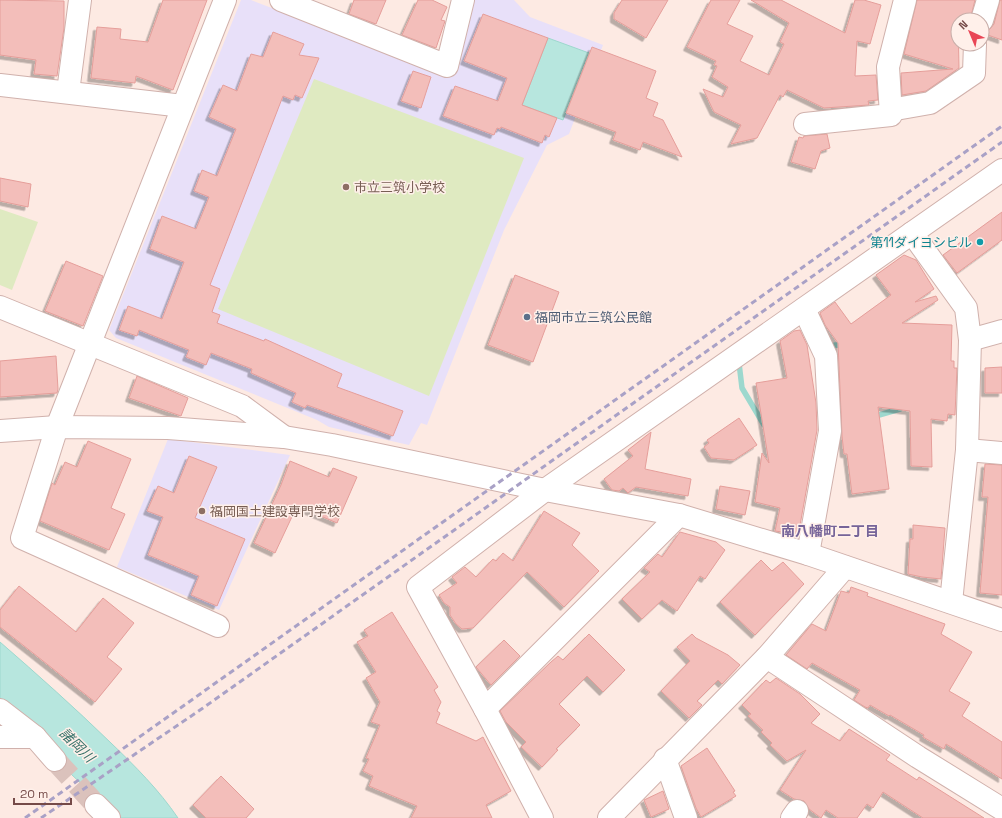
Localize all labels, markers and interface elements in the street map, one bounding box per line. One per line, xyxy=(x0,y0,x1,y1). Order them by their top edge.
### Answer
north arrow xyxy=(950,12,990,52)
text: N xyxy=(956,17,971,32)
place label: 市立三筑小学校 xyxy=(354,179,445,196)
marker: 市立三筑小学校 xyxy=(341,182,351,192)
place label: 第11ダイヨシビル xyxy=(870,234,972,251)
marker: 第11ダイヨシビル xyxy=(975,237,985,247)
place label: 福岡市立三筑公民館 xyxy=(535,309,652,326)
marker: 福岡市立三筑公民館 xyxy=(522,312,532,322)
place label: 福岡国土建設専門学校 xyxy=(210,503,340,520)
marker: 福岡国土建設専門学校 xyxy=(197,506,207,516)
district label: 南八幡町二丁目 xyxy=(781,522,879,540)
water label: 諸岡川 xyxy=(56,724,100,767)
scale bar xyxy=(14,780,71,806)
text: 20 m xyxy=(20,786,48,802)

